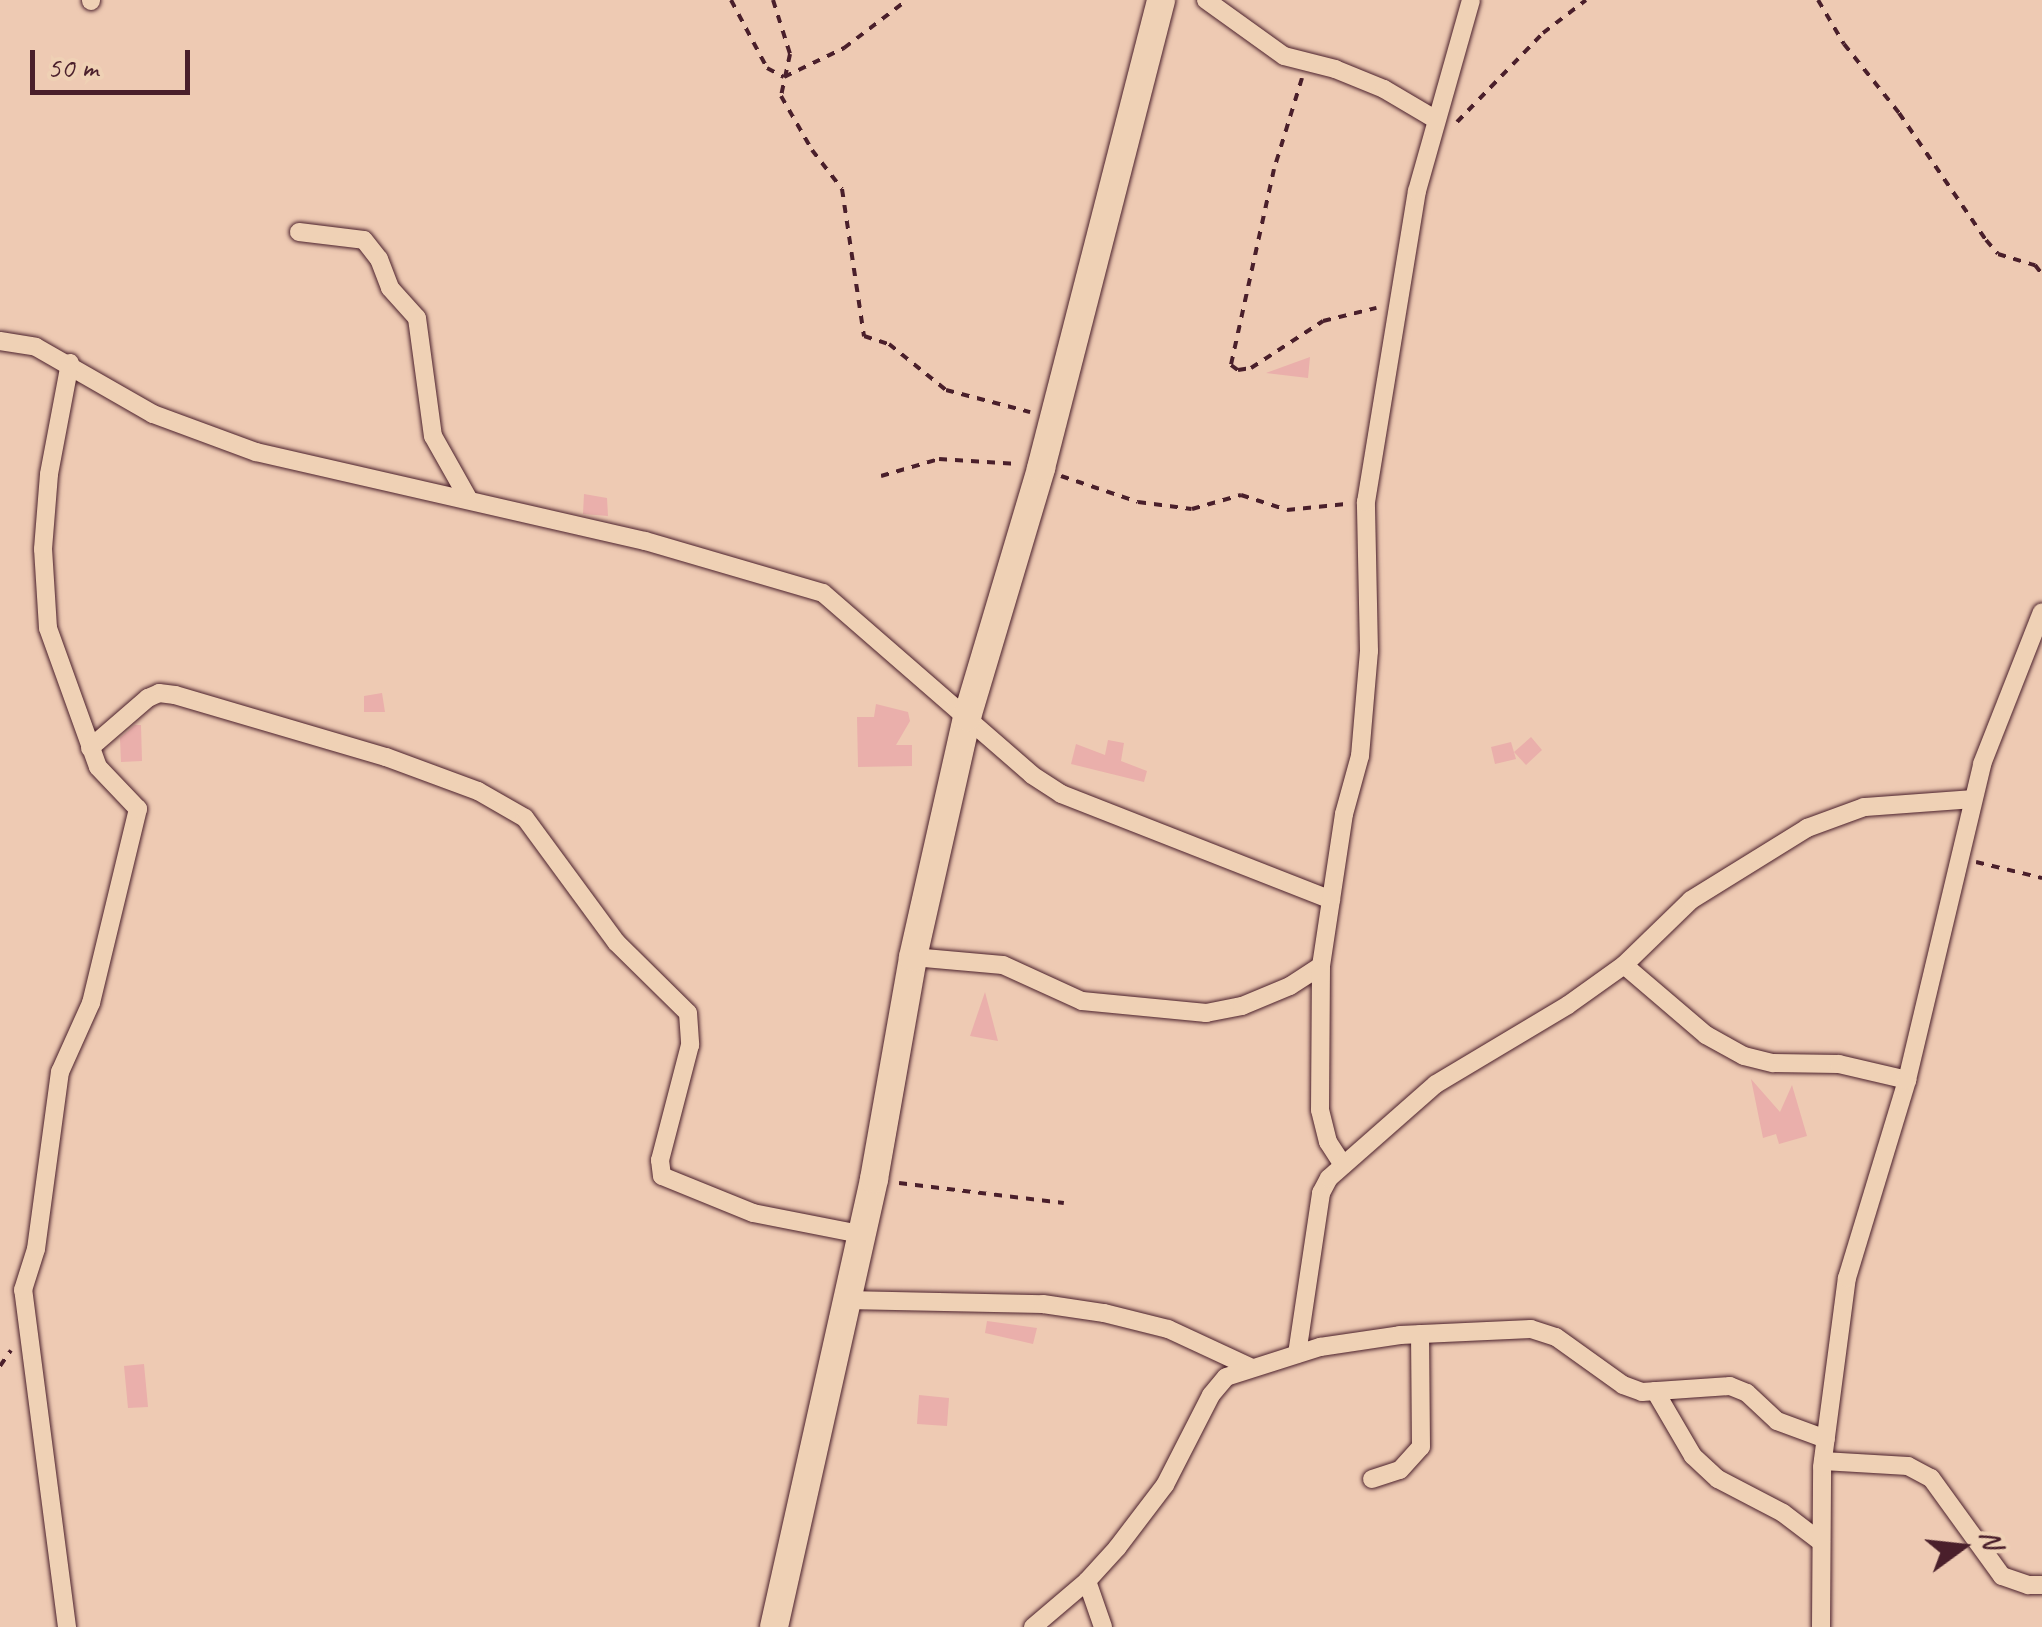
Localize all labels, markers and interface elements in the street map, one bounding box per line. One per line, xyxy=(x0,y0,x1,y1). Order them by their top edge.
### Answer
scale bar xyxy=(35,30,195,92)
text: 50 m xyxy=(47,48,98,86)
north arrow xyxy=(1912,1497,2012,1597)
text: N xyxy=(1972,1526,2011,1552)

